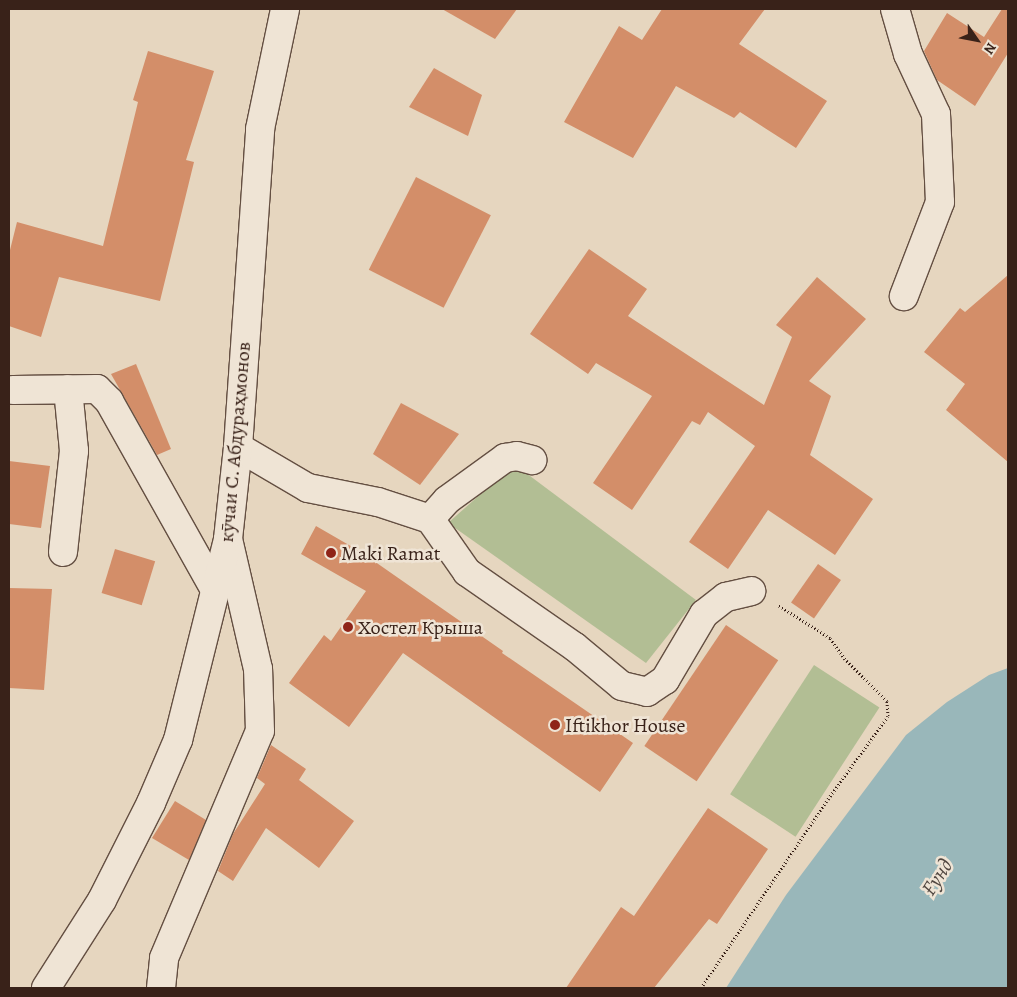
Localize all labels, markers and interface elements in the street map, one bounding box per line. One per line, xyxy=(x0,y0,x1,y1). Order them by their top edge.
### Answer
north arrow xyxy=(952,15,1002,65)
text: N xyxy=(979,39,1001,58)
street label: кӯчаи С. Абдураҳмонов xyxy=(214,340,256,544)
place label: Maki Ramat xyxy=(341,541,440,565)
marker: Maki Ramat xyxy=(325,547,337,559)
place label: Хостел Крыша xyxy=(358,615,483,639)
marker: Хостел Крыша xyxy=(342,621,354,633)
place label: Iftikhor House xyxy=(565,713,686,737)
marker: Iftikhor House xyxy=(549,719,561,731)
water label: Ғунд xyxy=(916,854,958,900)

